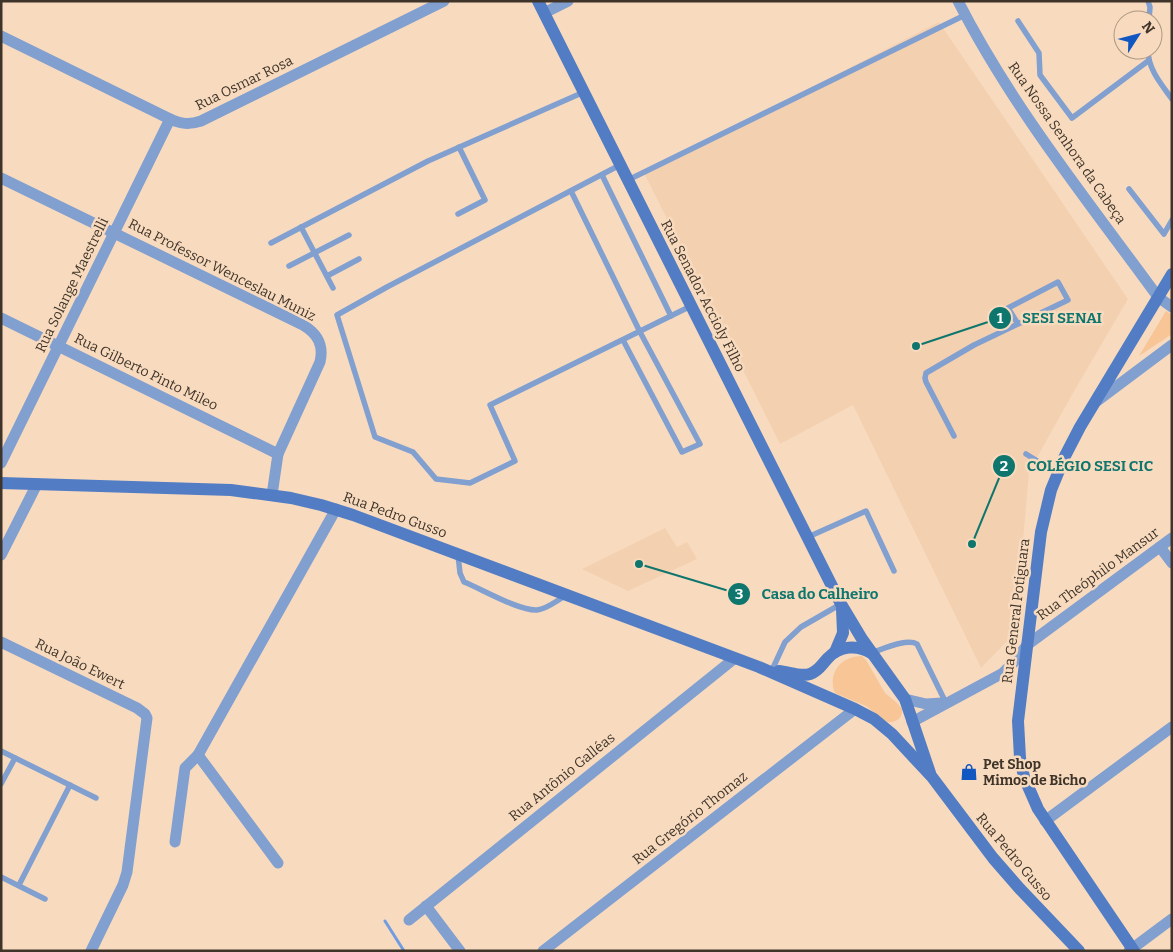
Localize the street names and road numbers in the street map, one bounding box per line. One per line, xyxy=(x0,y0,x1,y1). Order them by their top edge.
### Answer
street label: Rua Osmar Rosa xyxy=(192,52,296,114)
street label: Rua Nossa Senhora da Cabeça xyxy=(1004,59,1130,228)
street label: Rua Solange Maestrelli xyxy=(32,215,112,355)
street label: Rua Professor Wenceslau Muniz xyxy=(125,215,319,325)
street label: Rua Senador Accioly Filho xyxy=(657,217,749,375)
street label: Rua Gilberto Pinto Mileo xyxy=(71,330,221,414)
street label: Rua Pedro Gusso xyxy=(341,488,449,542)
street label: Rua Theóphilo Mansur xyxy=(1034,524,1162,624)
street label: Rua General Potiguara xyxy=(999,537,1033,684)
street label: Rua João Ewert xyxy=(33,635,127,693)
street label: Rua Antônio Galléas xyxy=(506,729,618,825)
street label: Rua Gregório Thomaz xyxy=(629,768,751,868)
street label: Rua Pedro Gusso xyxy=(972,810,1056,904)

